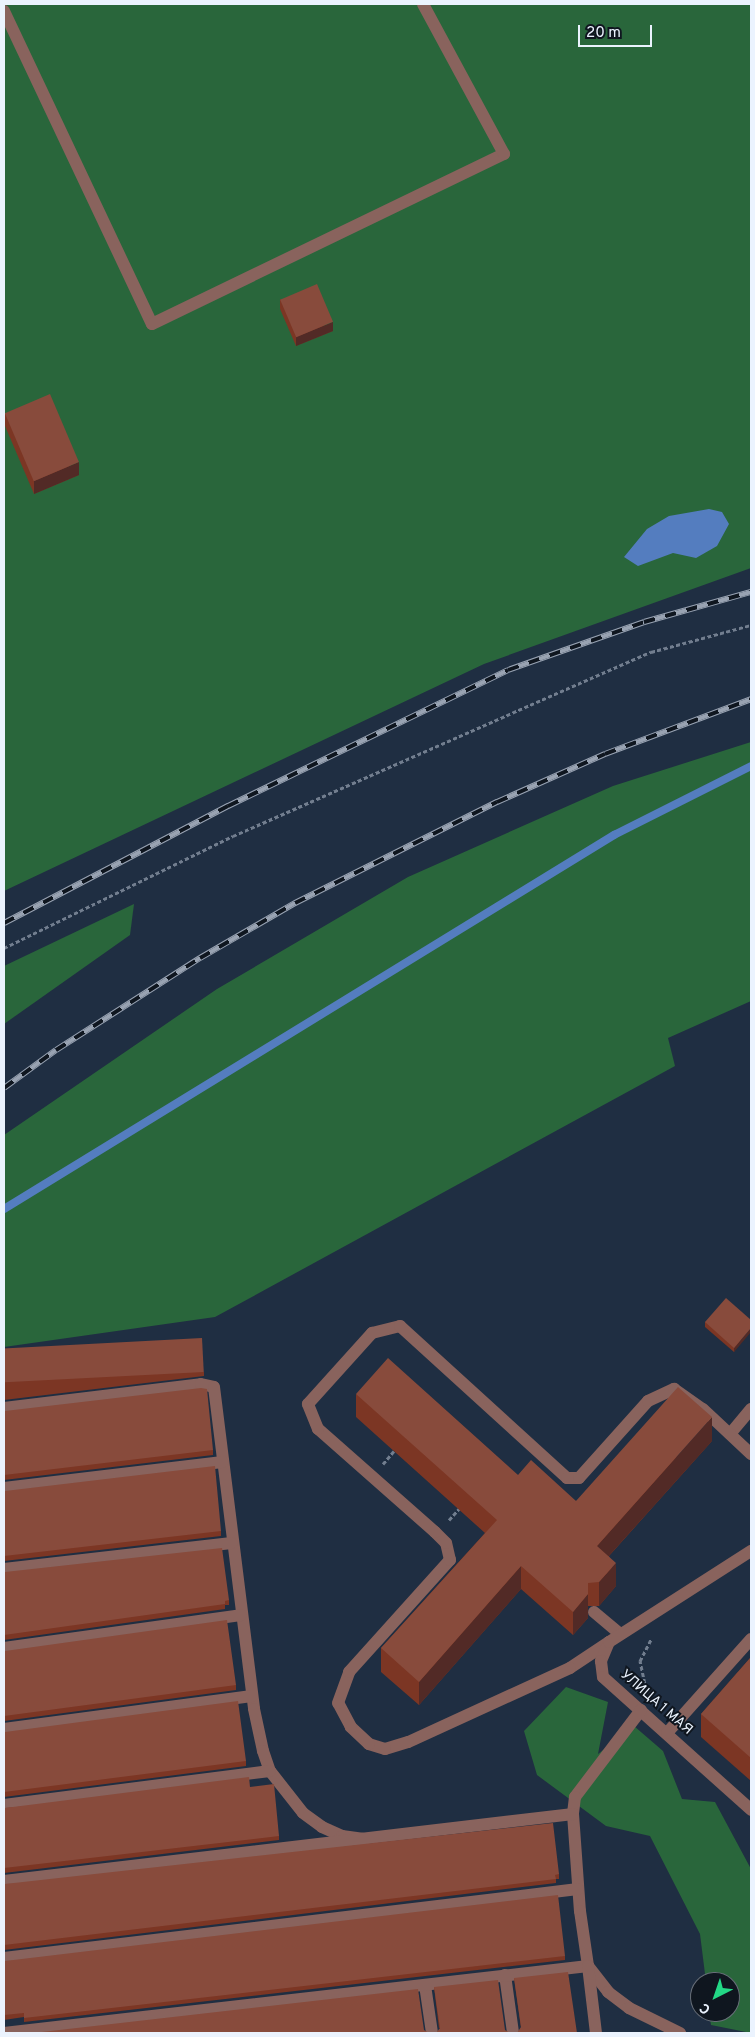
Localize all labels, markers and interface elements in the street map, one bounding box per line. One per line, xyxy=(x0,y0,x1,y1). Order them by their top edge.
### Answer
scale bar xyxy=(580,15,654,47)
text: 20 m xyxy=(586,24,621,43)
street label: УЛИЦА 1 МАЯ xyxy=(616,1667,696,1739)
north arrow xyxy=(690,1972,740,2022)
text: С xyxy=(697,1999,714,2017)

